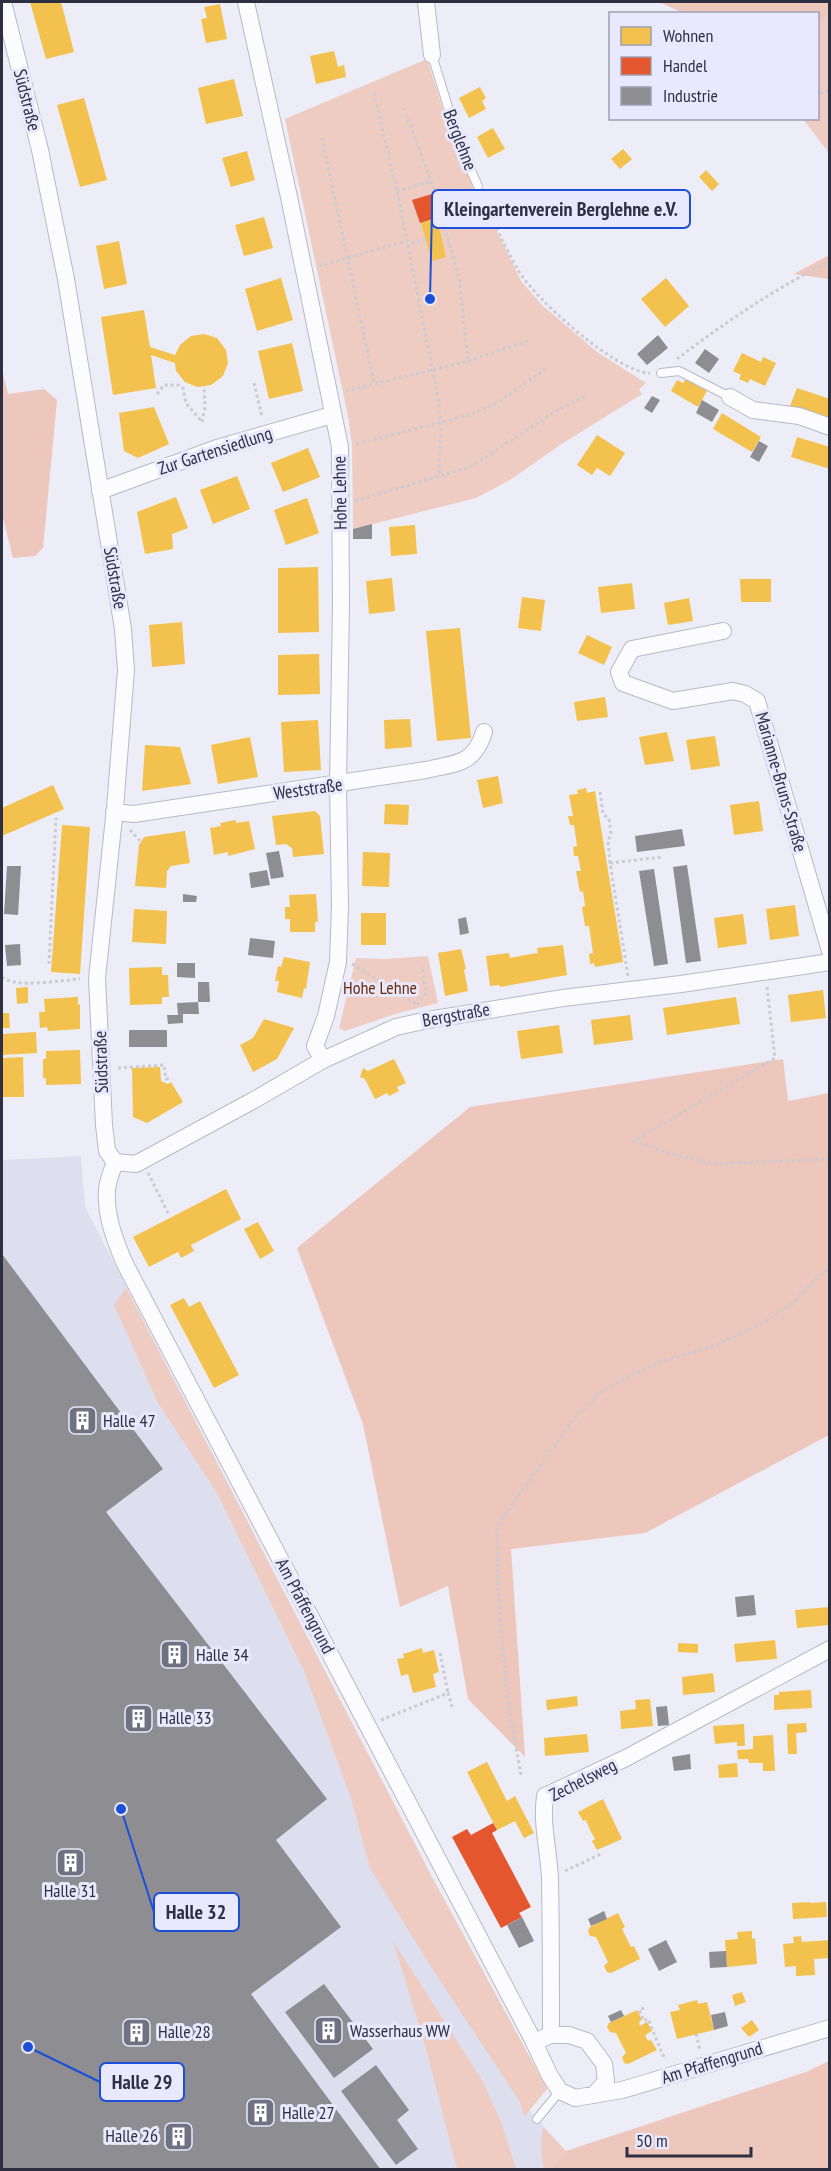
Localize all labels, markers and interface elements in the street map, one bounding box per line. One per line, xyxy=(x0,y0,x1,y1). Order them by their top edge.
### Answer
legend xyxy=(609,12,819,120)
text: Wohnen xyxy=(663,24,713,47)
text: Handel xyxy=(663,54,708,77)
street label: Südstraße xyxy=(9,67,46,133)
text: Industrie xyxy=(663,84,718,107)
street label: Berglehne xyxy=(438,106,483,174)
callout: Kleingartenverein Berglehne e.V. xyxy=(432,190,690,228)
text: Kleingartenverein Berglehne e.V. xyxy=(444,196,678,222)
street label: Zur Gartensiedlung xyxy=(155,421,275,480)
street label: Hohe Lehne xyxy=(327,456,352,530)
street label: Südstraße xyxy=(99,545,132,611)
street label: Marianne-Bruns-Straße xyxy=(750,709,812,855)
street label: Weststraße xyxy=(272,772,344,805)
park label: Hohe Lehne xyxy=(343,976,417,999)
street label: Bergstraße xyxy=(420,997,491,1032)
street label: Südstraße xyxy=(88,1030,113,1094)
building icon: Halle 47 xyxy=(66,1405,98,1437)
place label: Halle 47 xyxy=(103,1409,156,1432)
street label: Am Pfaffengrund xyxy=(271,1554,340,1657)
building icon: Halle 34 xyxy=(159,1639,191,1671)
place label: Halle 34 xyxy=(196,1643,249,1666)
building icon: Halle 33 xyxy=(122,1702,154,1734)
place label: Halle 33 xyxy=(159,1706,212,1729)
street label: Zechelsweg xyxy=(545,1753,620,1806)
building icon: Halle 31 xyxy=(54,1846,86,1878)
place label: Halle 31 xyxy=(44,1879,96,1902)
callout: Halle 32 xyxy=(154,1893,239,1931)
text: Halle 32 xyxy=(166,1899,226,1925)
building icon: Wasserhaus WW xyxy=(313,2015,345,2047)
building icon: Halle 28 xyxy=(121,2016,153,2048)
place label: Wasserhaus WW xyxy=(350,2019,450,2042)
place label: Halle 28 xyxy=(158,2020,211,2043)
street label: Am Pfaffengrund xyxy=(658,2036,765,2089)
callout: Halle 29 xyxy=(100,2063,184,2101)
text: Halle 29 xyxy=(112,2069,172,2095)
building icon: Halle 27 xyxy=(245,2097,277,2129)
place label: Halle 27 xyxy=(282,2101,335,2124)
building icon: Halle 26 xyxy=(163,2120,195,2152)
scale bar xyxy=(627,2120,752,2158)
place label: Halle 26 xyxy=(105,2124,158,2147)
text: 50 m xyxy=(636,2129,668,2152)

